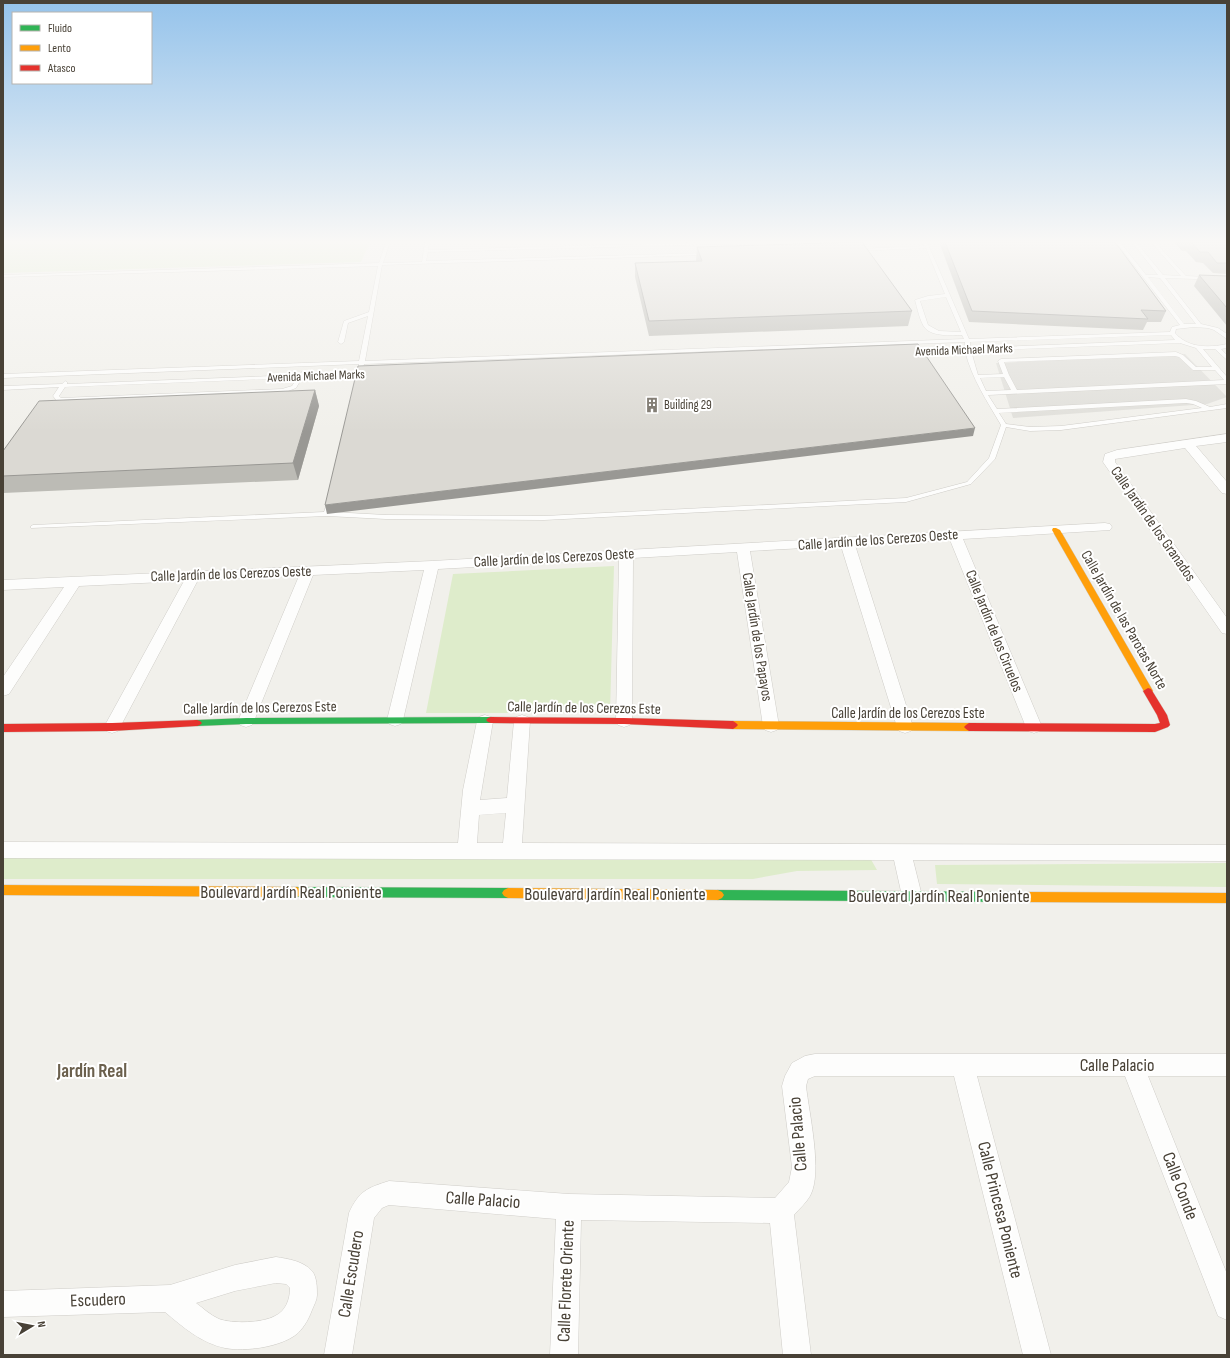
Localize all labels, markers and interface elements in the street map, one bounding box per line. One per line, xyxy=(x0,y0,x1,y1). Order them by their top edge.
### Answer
legend xyxy=(12,12,152,84)
text: Fluido xyxy=(48,21,72,36)
text: Lento xyxy=(48,41,71,56)
text: Atasco xyxy=(47,61,75,76)
street label: Avenida Michael Marks xyxy=(914,340,1013,360)
street label: Avenida Michael Marks xyxy=(266,366,365,386)
building icon: Building 29 xyxy=(643,396,661,414)
place label: Building 29 xyxy=(664,397,712,413)
street label: Calle Jardín de los Granados xyxy=(1106,463,1200,585)
street label: Calle Jardín de los Cerezos Oeste xyxy=(797,525,959,555)
street label: Calle Jardín de los Cerezos Oeste xyxy=(473,544,635,572)
street label: Calle Jardín de las Parotas Norte xyxy=(1076,547,1172,693)
street label: Calle Jardín de los Cerezos Oeste xyxy=(150,562,312,586)
street label: Calle Jardín de los Ciruelos xyxy=(961,567,1027,695)
street label: Calle Jardín de los Papayos xyxy=(737,571,777,703)
street label: Calle Jardín de los Cerezos Este xyxy=(183,697,337,719)
street label: Calle Jardín de los Cerezos Este xyxy=(507,697,661,719)
street label: Calle Jardín de los Cerezos Este xyxy=(831,704,985,723)
street label: Boulevard Jardín Real Poniente xyxy=(200,882,382,903)
street label: Boulevard Jardín Real Poniente xyxy=(524,884,706,905)
street label: Boulevard Jardín Real Poniente xyxy=(848,886,1030,907)
street label: Calle Palacio xyxy=(1080,1055,1154,1076)
district label: Jardín Real xyxy=(56,1060,127,1083)
street label: Calle Palacio xyxy=(784,1096,812,1172)
street label: Calle Princesa Poniente xyxy=(973,1139,1027,1281)
street label: Calle Conde xyxy=(1158,1149,1202,1223)
street label: Calle Palacio xyxy=(445,1187,521,1213)
street label: Calle Florete Oriente xyxy=(553,1219,579,1343)
street label: Calle Escudero xyxy=(334,1229,368,1319)
street label: Escudero xyxy=(70,1289,126,1311)
north arrow xyxy=(12,1306,52,1346)
text: N xyxy=(34,1320,48,1328)

